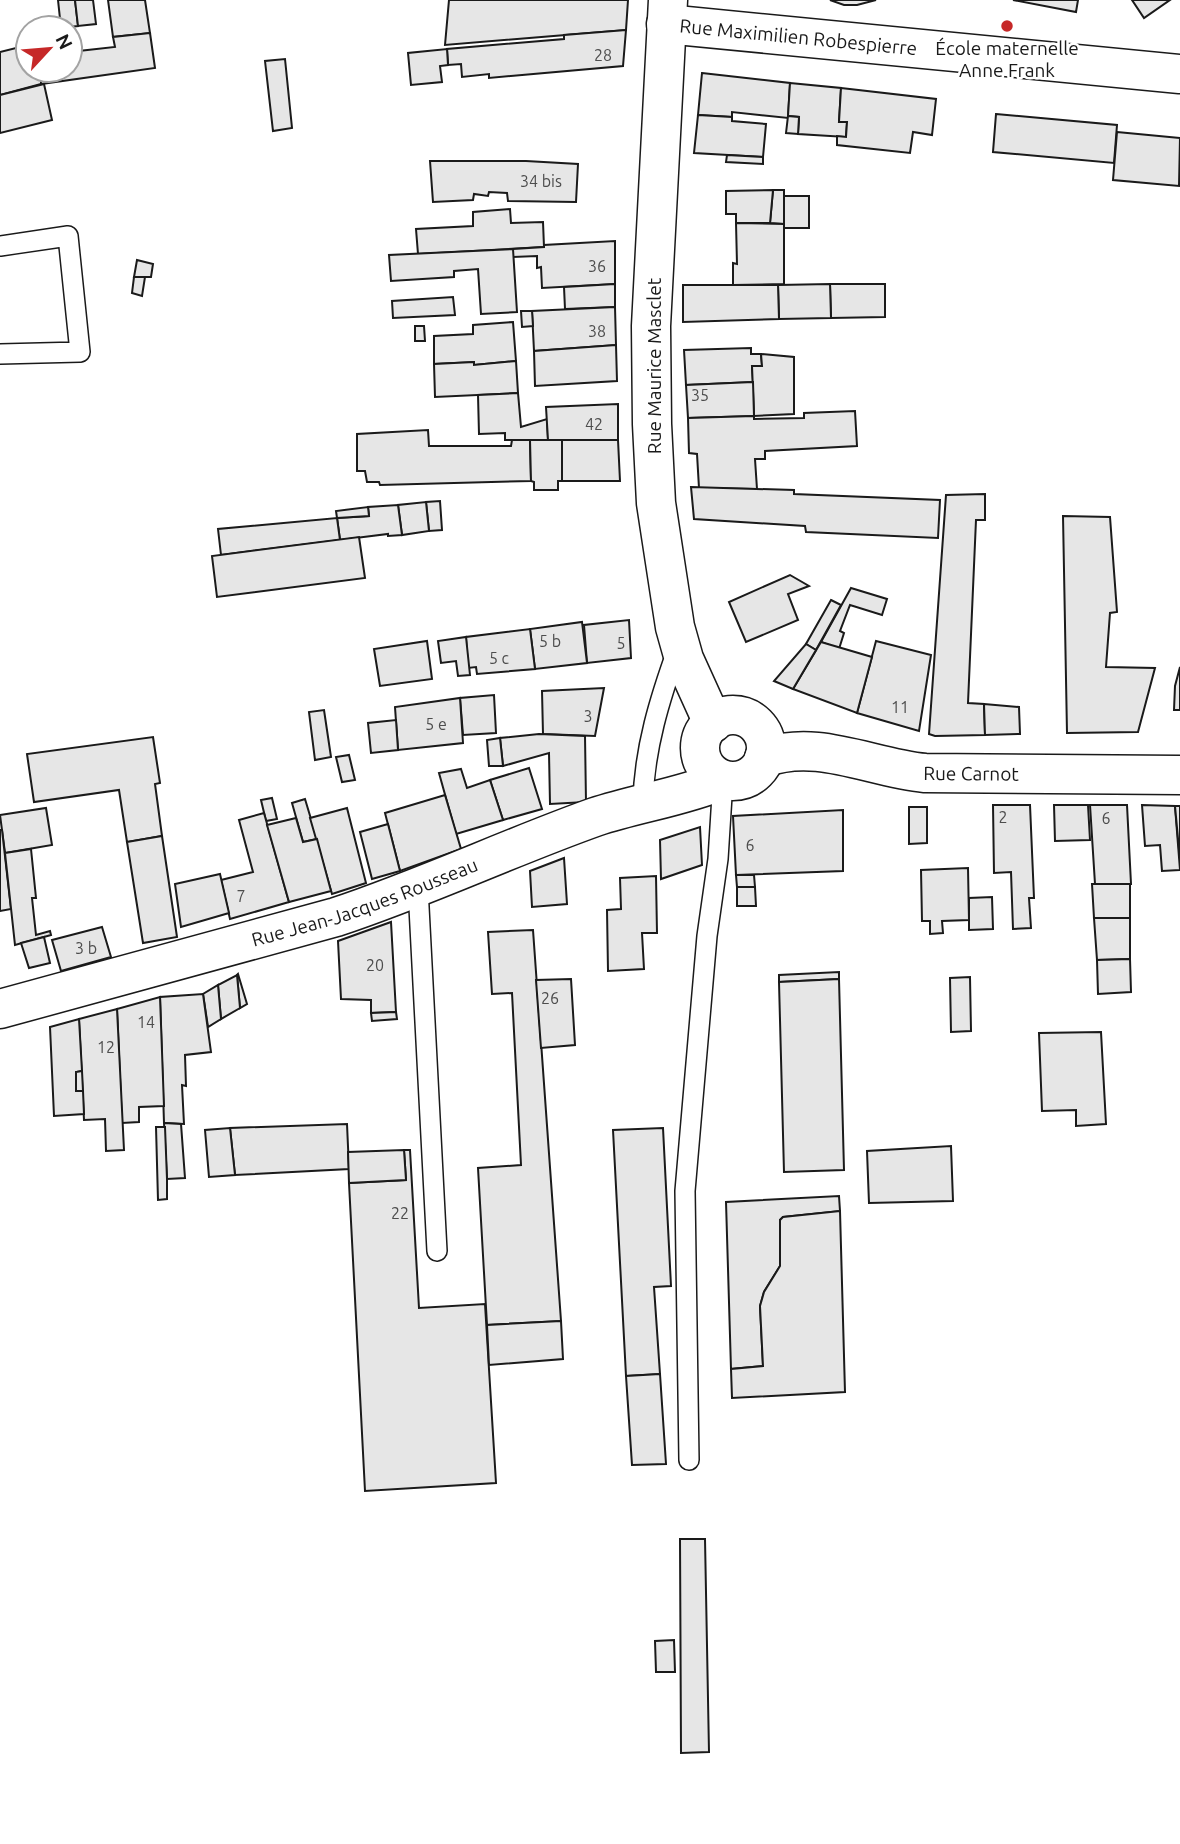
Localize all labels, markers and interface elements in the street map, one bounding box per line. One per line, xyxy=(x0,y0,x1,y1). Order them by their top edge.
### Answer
north arrow xyxy=(14,14,84,84)
street label: Rue Maximilien Robespierre xyxy=(679,14,918,59)
marker: École maternelle Anne Frank xyxy=(999,18,1015,34)
text: N xyxy=(51,30,77,53)
place label: École maternelle Anne Frank xyxy=(935,37,1079,81)
house number: 28 xyxy=(594,46,612,64)
house number: 34 bis xyxy=(520,172,562,190)
house number: 36 xyxy=(588,257,606,275)
street label: Rue Maurice Masclet xyxy=(643,277,665,454)
house number: 38 xyxy=(588,322,606,340)
house number: 35 xyxy=(691,386,709,404)
house number: 42 xyxy=(585,415,603,433)
house number: 5 b xyxy=(539,632,561,650)
house number: 5 xyxy=(616,634,626,652)
house number: 5 c xyxy=(489,649,510,667)
house number: 11 xyxy=(891,698,909,716)
house number: 3 xyxy=(583,707,593,725)
house number: 5 e xyxy=(425,715,447,733)
street label: Rue Carnot xyxy=(923,762,1020,785)
house number: 2 xyxy=(998,808,1008,826)
house number: 6 xyxy=(1101,809,1111,827)
house number: 6 xyxy=(745,836,755,854)
street label: Rue Jean-Jacques Rousseau xyxy=(249,853,481,951)
house number: 7 xyxy=(236,887,246,905)
house number: 3 b xyxy=(75,939,97,957)
house number: 20 xyxy=(366,956,384,974)
house number: 26 xyxy=(541,989,559,1007)
house number: 14 xyxy=(137,1013,155,1031)
house number: 12 xyxy=(97,1038,115,1056)
house number: 22 xyxy=(391,1204,409,1222)

